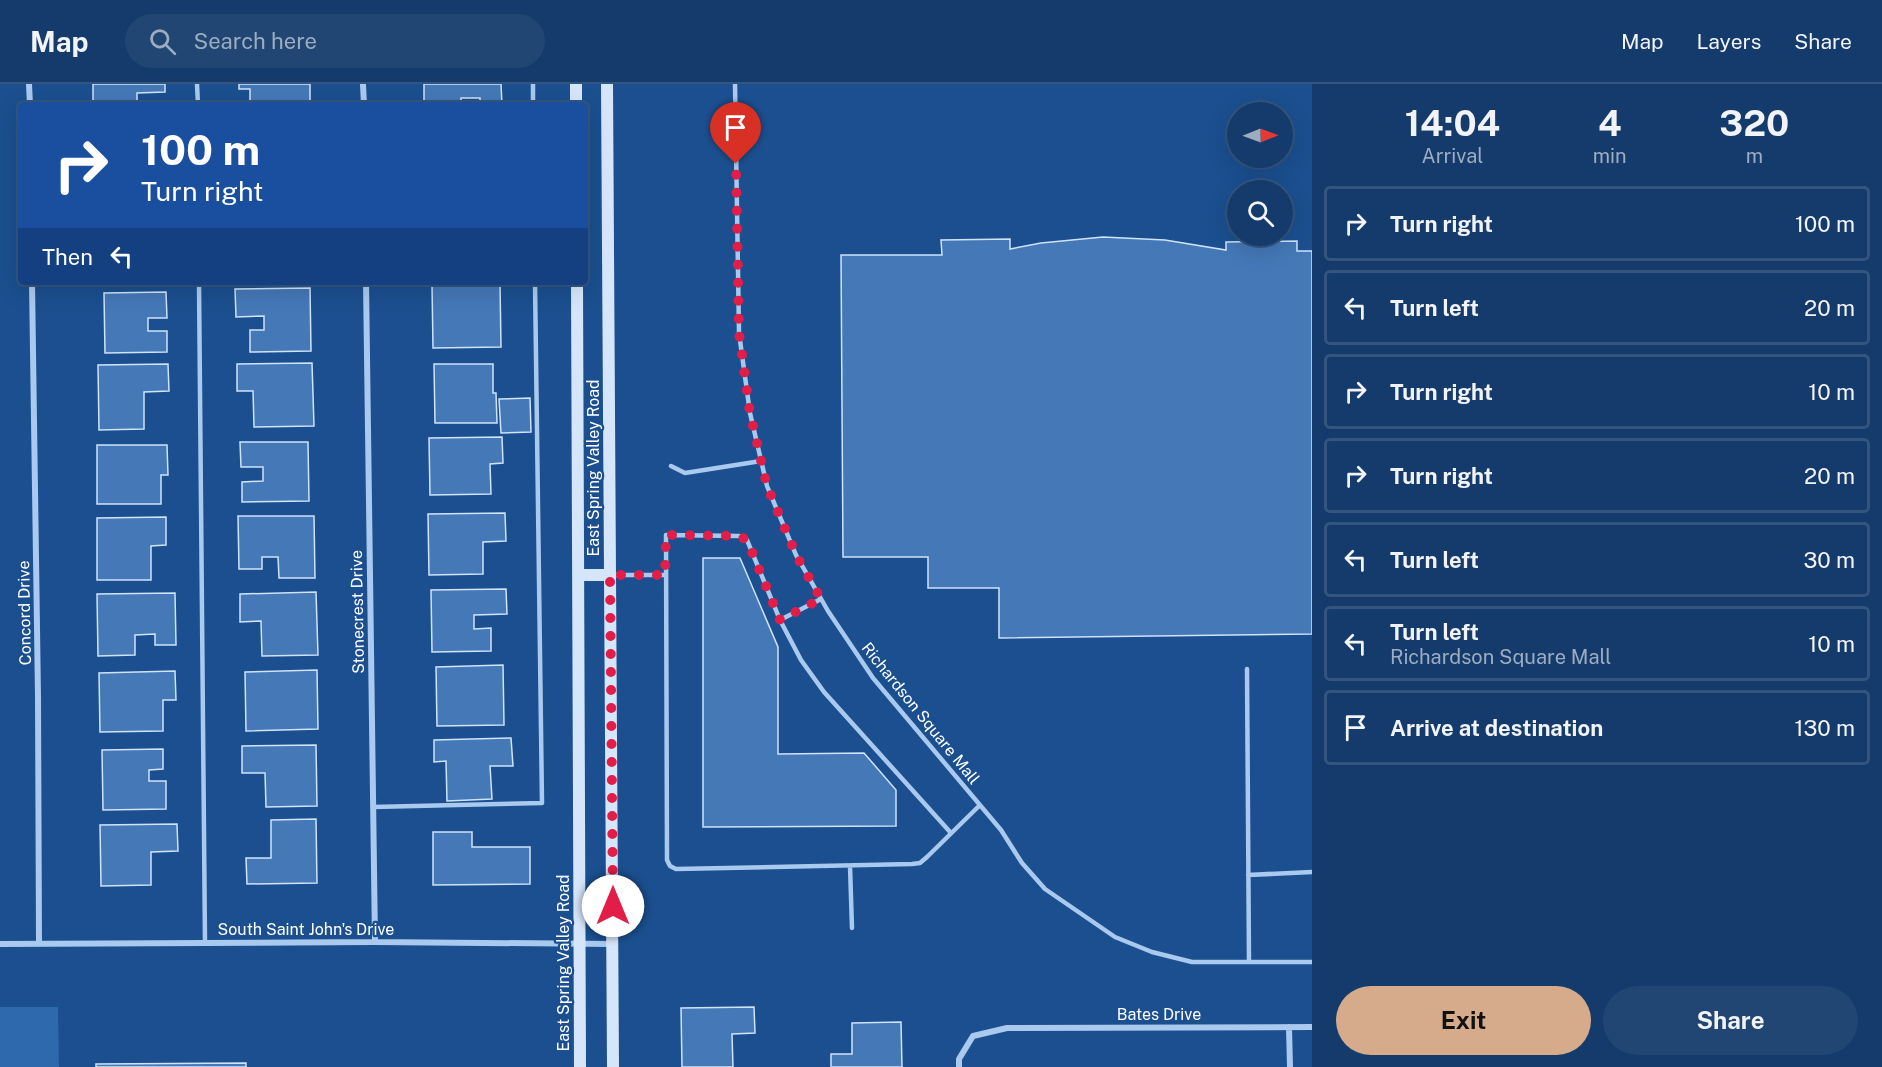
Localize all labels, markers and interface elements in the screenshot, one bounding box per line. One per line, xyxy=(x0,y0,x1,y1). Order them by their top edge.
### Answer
search box xyxy=(125,14,545,68)
text: Map xyxy=(30,25,89,58)
icon: search xyxy=(146,25,179,58)
text: Search here xyxy=(194,28,317,54)
text: Map xyxy=(1621,29,1664,54)
text: Layers xyxy=(1697,29,1761,54)
text: Share xyxy=(1794,29,1852,54)
pin xyxy=(710,102,761,164)
north arrow xyxy=(1227,102,1293,168)
map controls xyxy=(1227,102,1293,246)
text: 14:04 xyxy=(1405,102,1500,144)
text: 4 xyxy=(1598,102,1622,144)
text: 320 xyxy=(1719,102,1789,144)
icon: arrive xyxy=(719,111,752,144)
text: 100 m xyxy=(141,125,260,174)
icon: right xyxy=(42,126,120,204)
text: Arrival xyxy=(1421,144,1483,168)
text: min xyxy=(1593,144,1627,168)
text: m xyxy=(1746,144,1763,168)
text: Turn right xyxy=(141,175,264,207)
button: search xyxy=(1227,180,1293,246)
icon: right xyxy=(1339,207,1372,240)
text: Turn right xyxy=(1390,211,1493,237)
text: 100 m xyxy=(1795,211,1855,237)
icon: left xyxy=(105,240,138,273)
text: Then xyxy=(42,244,93,270)
icon: left xyxy=(1339,291,1372,324)
text: Turn left xyxy=(1390,295,1479,321)
text: 20 m xyxy=(1804,295,1855,321)
icon: right xyxy=(1339,375,1372,408)
street label: East Spring Valley Road xyxy=(584,379,603,557)
text: Turn right xyxy=(1390,379,1493,405)
text: 10 m xyxy=(1808,379,1855,405)
icon: right xyxy=(1339,459,1372,492)
text: Turn right xyxy=(1390,463,1493,489)
text: 20 m xyxy=(1804,463,1855,489)
icon: left xyxy=(1339,543,1372,576)
text: Turn left xyxy=(1390,547,1479,573)
text: 30 m xyxy=(1803,547,1855,573)
street label: Stonecrest Drive xyxy=(347,550,368,674)
street label: Concord Drive xyxy=(14,560,35,666)
text: Turn left xyxy=(1390,619,1479,645)
icon: left xyxy=(1339,627,1372,660)
text: 10 m xyxy=(1808,631,1855,657)
street label: Richardson Square Mall xyxy=(858,639,984,788)
text: Richardson Square Mall xyxy=(1390,645,1611,669)
icon: arrive xyxy=(1339,711,1372,744)
text: Arrive at destination xyxy=(1390,715,1603,741)
text: 130 m xyxy=(1794,715,1855,741)
street label: East Spring Valley Road xyxy=(554,874,573,1052)
position arrow xyxy=(581,874,645,938)
street label: South Saint John's Drive xyxy=(218,920,394,939)
button: Exit xyxy=(1336,986,1591,1055)
button: Share xyxy=(1603,986,1858,1055)
street label: Bates Drive xyxy=(1117,1005,1201,1024)

